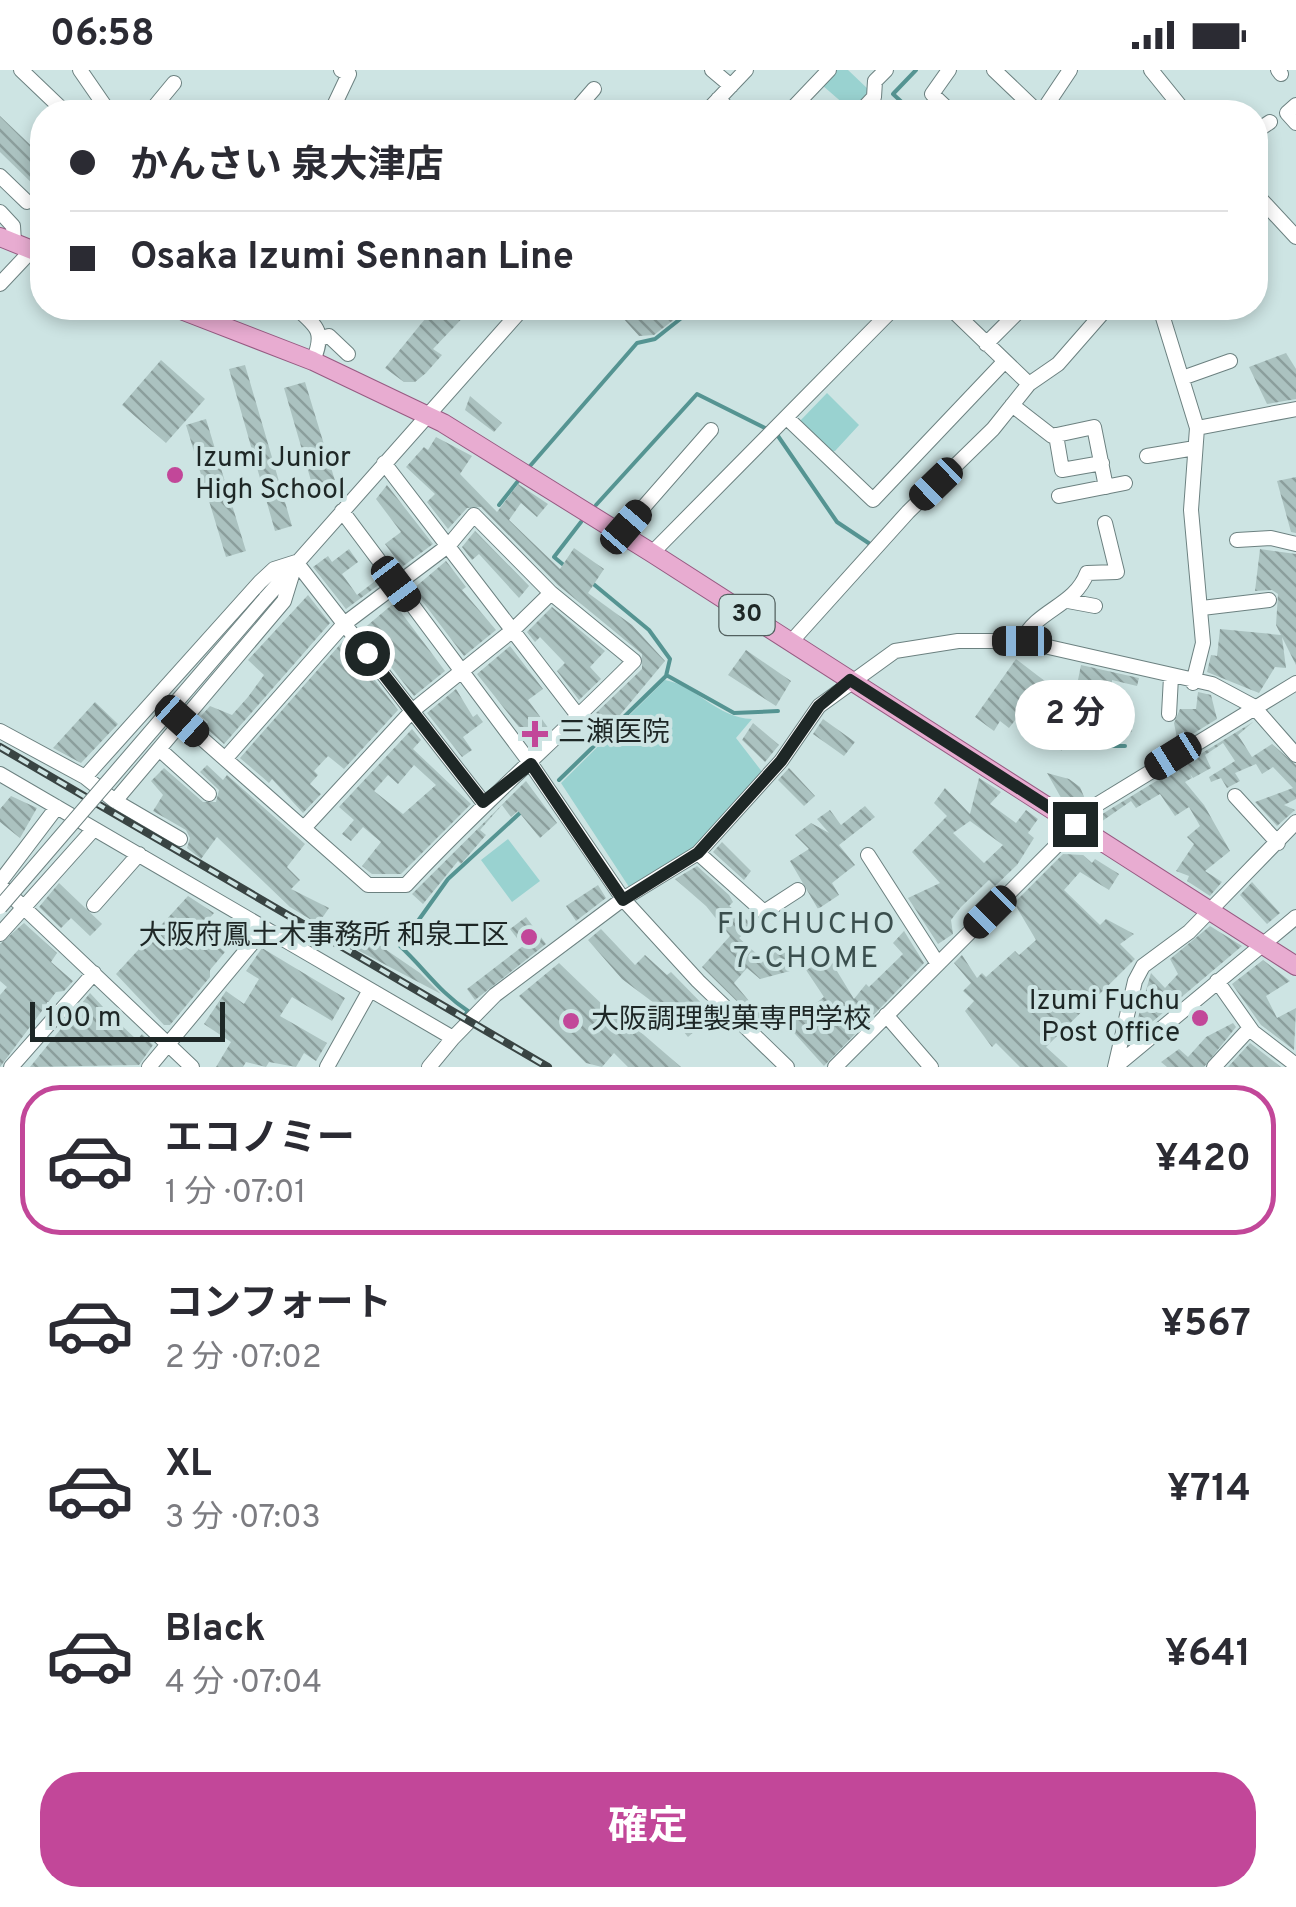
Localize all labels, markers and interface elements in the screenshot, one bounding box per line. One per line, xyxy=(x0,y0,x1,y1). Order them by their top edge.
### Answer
text: 06:58 xyxy=(50,11,155,60)
text: かんさい 泉大津店 xyxy=(130,143,444,192)
text: Osaka Izumi Sennan Line xyxy=(130,234,574,283)
place label: Izumi Junior High School xyxy=(195,441,351,509)
car xyxy=(904,452,968,516)
marker: Izumi Junior High School xyxy=(164,464,186,486)
car xyxy=(595,495,657,559)
car xyxy=(366,551,426,617)
road number: 30 xyxy=(720,595,774,635)
car xyxy=(992,626,1052,656)
route start xyxy=(345,631,390,676)
callout: 2 分 xyxy=(1015,679,1135,749)
car xyxy=(150,690,214,752)
text: 2 分 xyxy=(1045,695,1105,735)
place label: 三瀬医院 xyxy=(558,716,670,752)
marker: 三瀬医院 xyxy=(522,721,548,747)
car xyxy=(1140,727,1206,785)
route end xyxy=(1053,802,1098,847)
car xyxy=(958,880,1022,944)
district label: FUCHUCHO 7-CHOME xyxy=(717,907,897,978)
place label: 大阪府鳳土木事務所 和泉工区 xyxy=(138,919,509,955)
marker: 大阪府鳳土木事務所 和泉工区 xyxy=(518,926,540,948)
place label: Izumi Fuchu Post Office xyxy=(1029,984,1180,1052)
scale bar xyxy=(30,997,225,1041)
text: 100 m xyxy=(45,1001,121,1037)
place label: 大阪調理製菓専門学校 xyxy=(591,1003,871,1039)
marker: Izumi Fuchu Post Office xyxy=(1189,1007,1211,1029)
marker: 大阪調理製菓専門学校 xyxy=(560,1010,582,1032)
icon: car xyxy=(45,1115,135,1205)
text: エコノミー xyxy=(165,1116,355,1165)
text: ¥420 xyxy=(1155,1136,1251,1185)
text: 1 分 · 07:01 xyxy=(165,1174,306,1214)
icon: car xyxy=(45,1280,135,1370)
text: コンフォート xyxy=(165,1281,392,1330)
text: ¥567 xyxy=(1161,1301,1251,1350)
text: 2 分 · 07:02 xyxy=(165,1339,321,1379)
text: XL xyxy=(165,1441,212,1490)
icon: car xyxy=(45,1445,135,1535)
text: ¥714 xyxy=(1167,1466,1251,1515)
text: 3 分 · 07:03 xyxy=(165,1499,321,1539)
text: Black xyxy=(165,1606,265,1655)
icon: car xyxy=(45,1610,135,1700)
text: ¥641 xyxy=(1165,1631,1251,1680)
text: 4 分 · 07:04 xyxy=(165,1664,322,1704)
button: 確定 xyxy=(40,1772,1256,1887)

